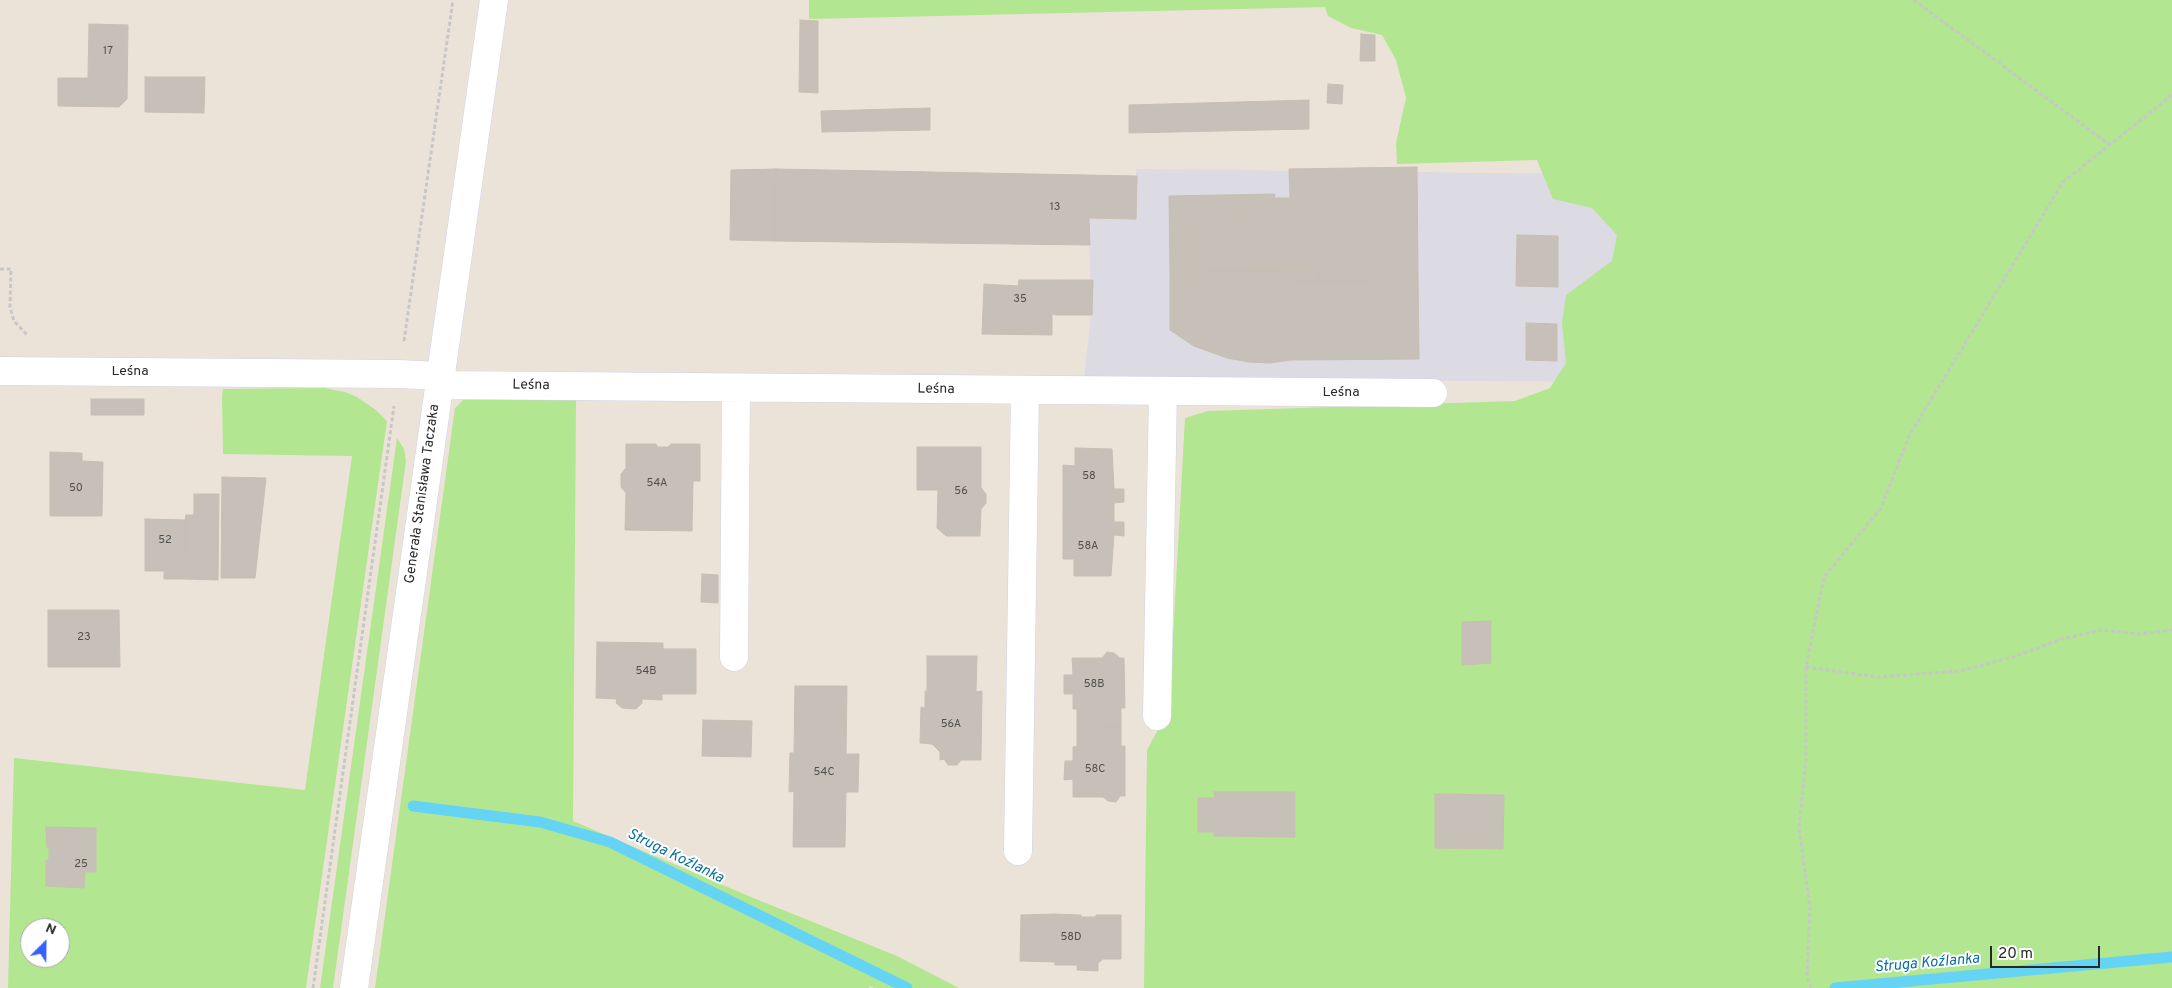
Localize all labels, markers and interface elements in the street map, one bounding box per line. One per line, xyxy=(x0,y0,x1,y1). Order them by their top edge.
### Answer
house number: 17 xyxy=(103,45,113,59)
house number: 13 xyxy=(1050,201,1060,215)
house number: 35 xyxy=(1013,293,1027,307)
street label: Leśna xyxy=(111,364,149,380)
street label: Leśna xyxy=(512,377,550,395)
street label: Leśna xyxy=(917,381,955,399)
street label: Leśna xyxy=(1322,385,1360,401)
street label: Generała Stanisława Taczaka xyxy=(402,403,444,585)
house number: 58 xyxy=(1082,470,1096,484)
house number: 54A xyxy=(646,477,668,491)
house number: 50 xyxy=(69,482,83,496)
house number: 56 xyxy=(954,485,968,499)
house number: 52 xyxy=(158,534,172,548)
house number: 58A xyxy=(1078,540,1098,554)
house number: 23 xyxy=(77,631,91,645)
house number: 54B xyxy=(635,665,657,679)
house number: 58B xyxy=(1084,678,1104,692)
house number: 56A xyxy=(941,718,961,732)
house number: 58C xyxy=(1085,763,1105,777)
house number: 54C xyxy=(814,766,834,780)
water label: Struga Koźlanka xyxy=(624,826,726,888)
house number: 25 xyxy=(74,858,88,872)
north arrow xyxy=(20,918,70,968)
text: N xyxy=(43,920,59,939)
house number: 58D xyxy=(1060,931,1082,945)
scale bar xyxy=(1992,936,2102,968)
text: 20 m xyxy=(1998,945,2033,964)
water label: Struga Koźlanka xyxy=(1874,950,1980,978)

